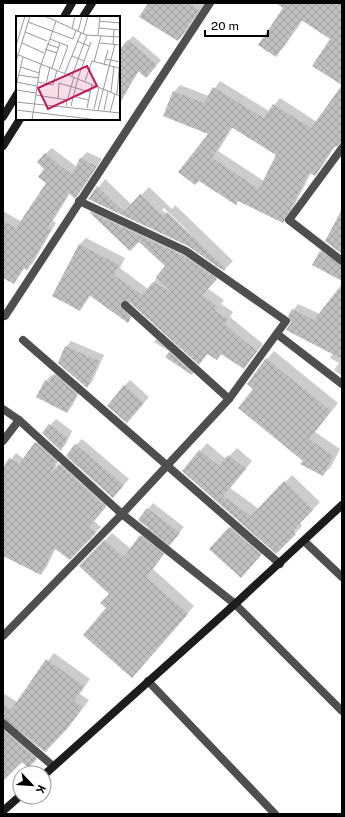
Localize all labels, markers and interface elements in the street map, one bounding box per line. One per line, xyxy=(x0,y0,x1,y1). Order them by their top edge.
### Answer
scale bar xyxy=(205,12,268,38)
inset map xyxy=(16,16,120,120)
text: 20 m xyxy=(211,19,239,33)
north arrow xyxy=(12,765,52,805)
text: K xyxy=(34,783,48,795)

